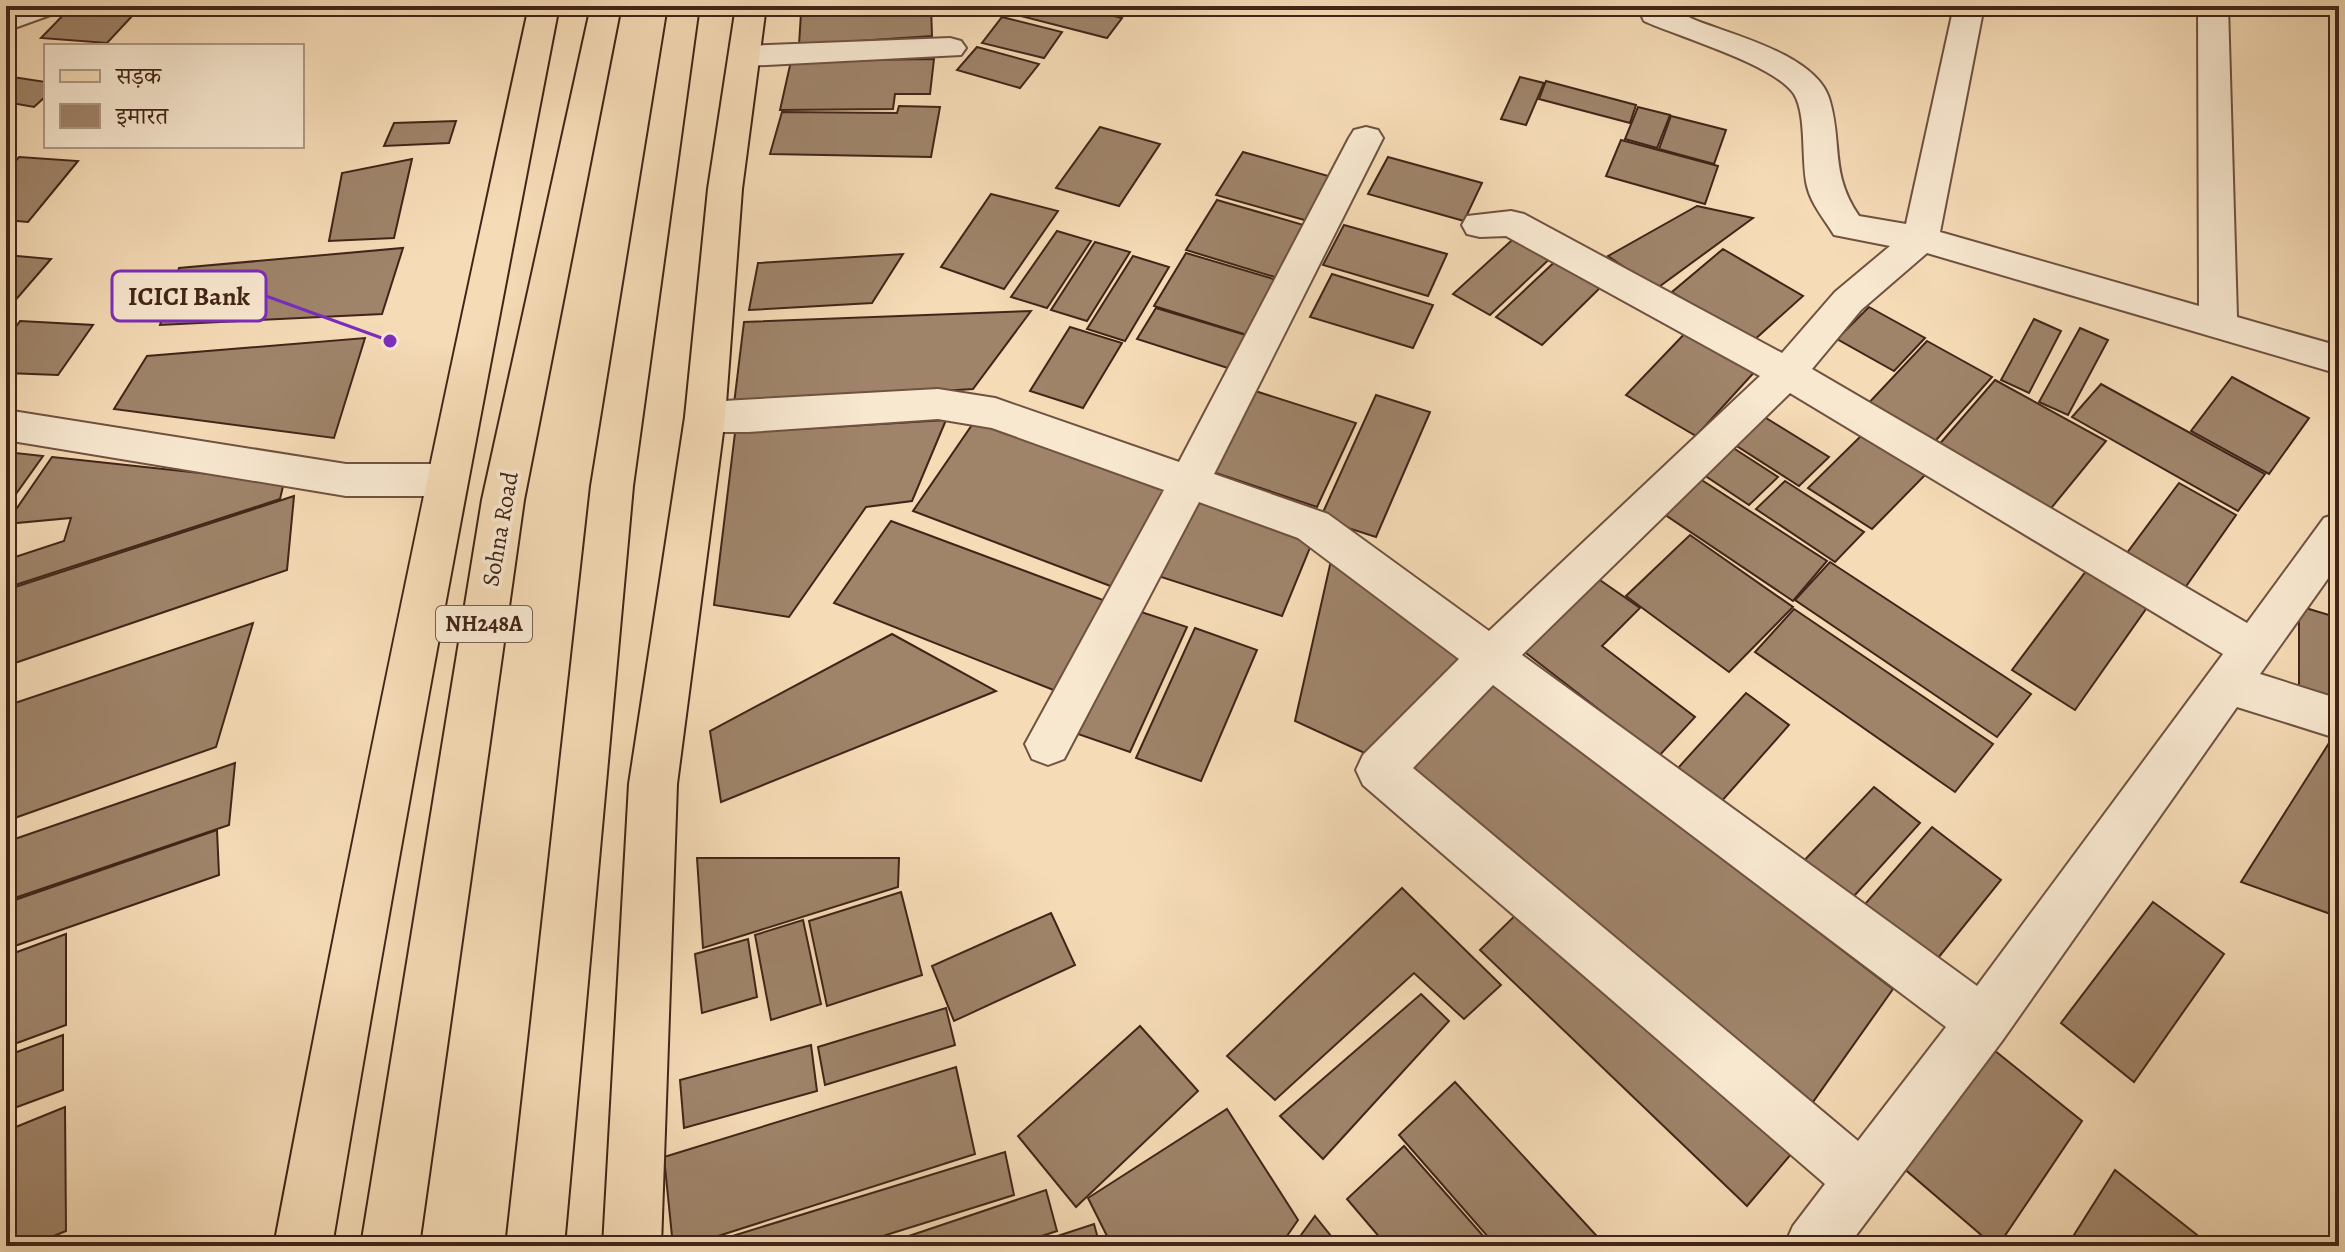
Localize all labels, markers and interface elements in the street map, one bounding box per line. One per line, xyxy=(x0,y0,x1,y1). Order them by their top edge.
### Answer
legend xyxy=(44,44,304,148)
text: सड़क xyxy=(115,60,163,92)
text: इमारत xyxy=(115,100,169,132)
callout: ICICI Bank xyxy=(112,271,266,321)
text: ICICI Bank xyxy=(128,279,251,314)
street label: Sohna Road xyxy=(474,469,526,589)
road number: NH248A xyxy=(436,606,532,642)

